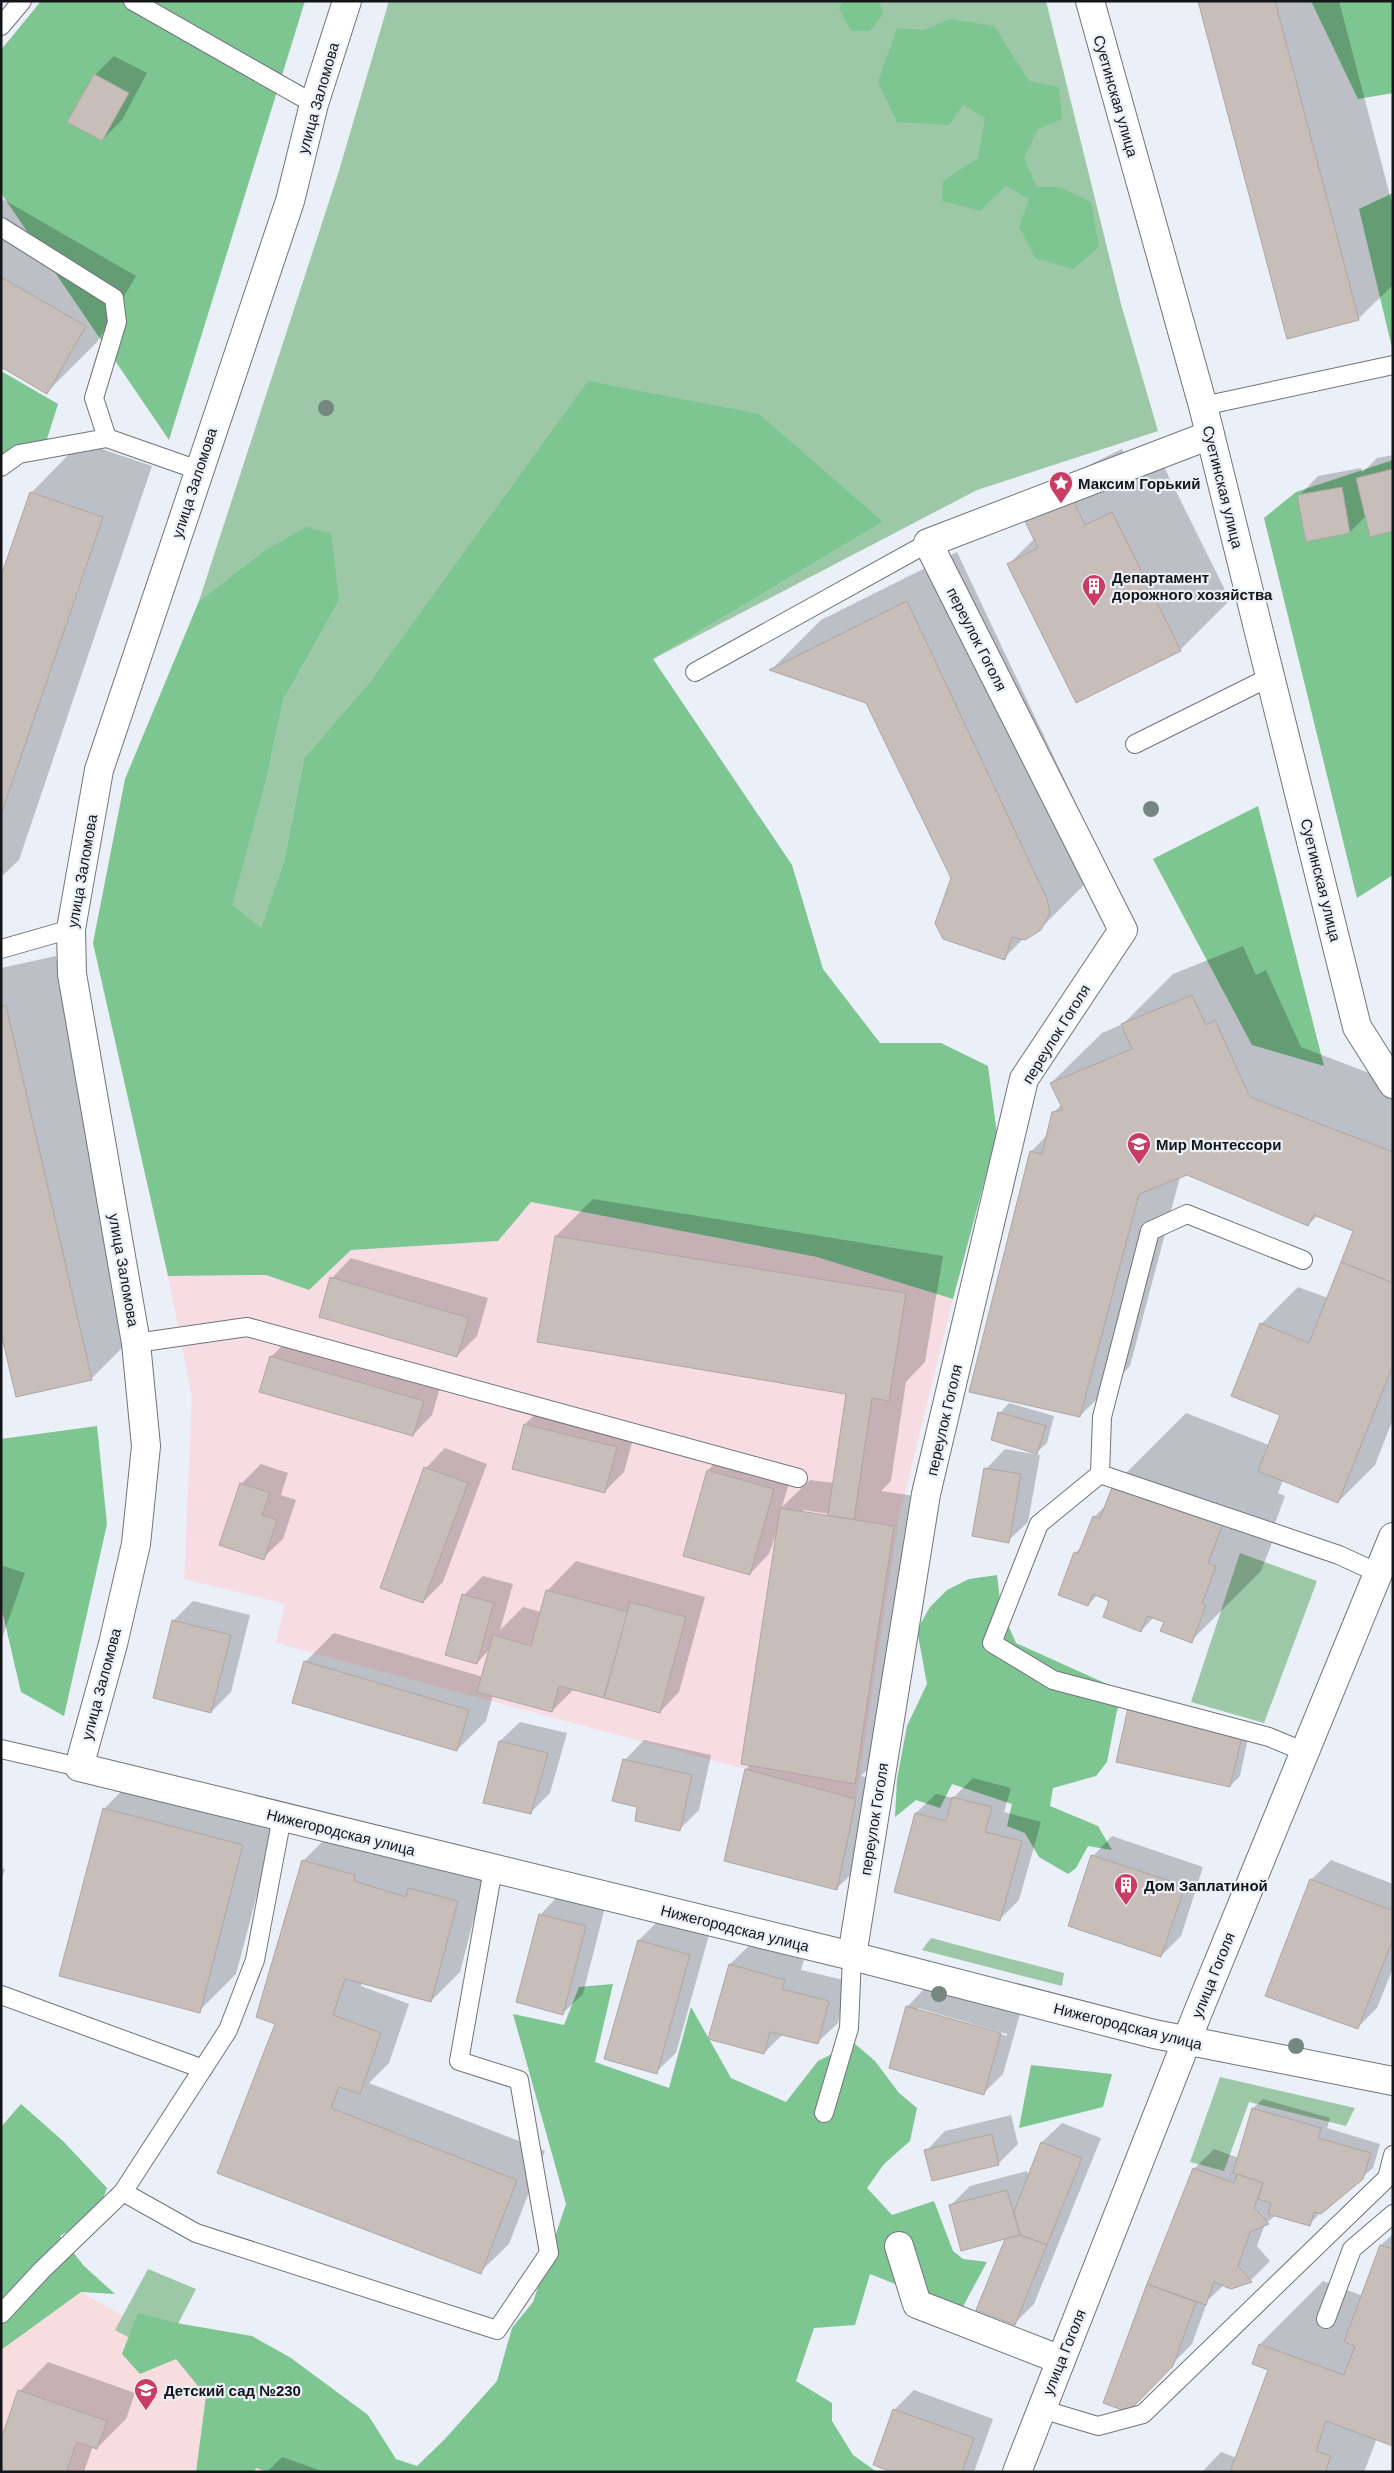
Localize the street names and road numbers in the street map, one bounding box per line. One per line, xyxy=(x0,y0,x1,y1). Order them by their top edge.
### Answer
street label: Суетинская улица xyxy=(1090,33,1142,159)
street label: улица Заломова xyxy=(294,40,342,156)
street label: Суетинская улица xyxy=(1200,424,1247,551)
street label: улица Заломова xyxy=(168,425,220,540)
street label: переулок Гоголя xyxy=(944,585,1010,693)
street label: улица Заломова xyxy=(64,812,100,929)
street label: Суетинская улица xyxy=(1298,817,1345,944)
street label: переулок Гоголя xyxy=(1019,981,1093,1087)
street label: улица Заломова xyxy=(106,1212,142,1329)
street label: переулок Гоголя xyxy=(923,1363,965,1477)
street label: улица Заломова xyxy=(78,1626,124,1742)
street label: переулок Гоголя xyxy=(857,1762,891,1876)
street label: Нижегородская улица xyxy=(265,1805,418,1859)
street label: Нижегородская улица xyxy=(659,1901,812,1955)
street label: улица Гоголя xyxy=(1188,1930,1238,2020)
street label: Нижегородская улица xyxy=(1052,1999,1205,2053)
street label: улица Гоголя xyxy=(1039,2307,1089,2397)

